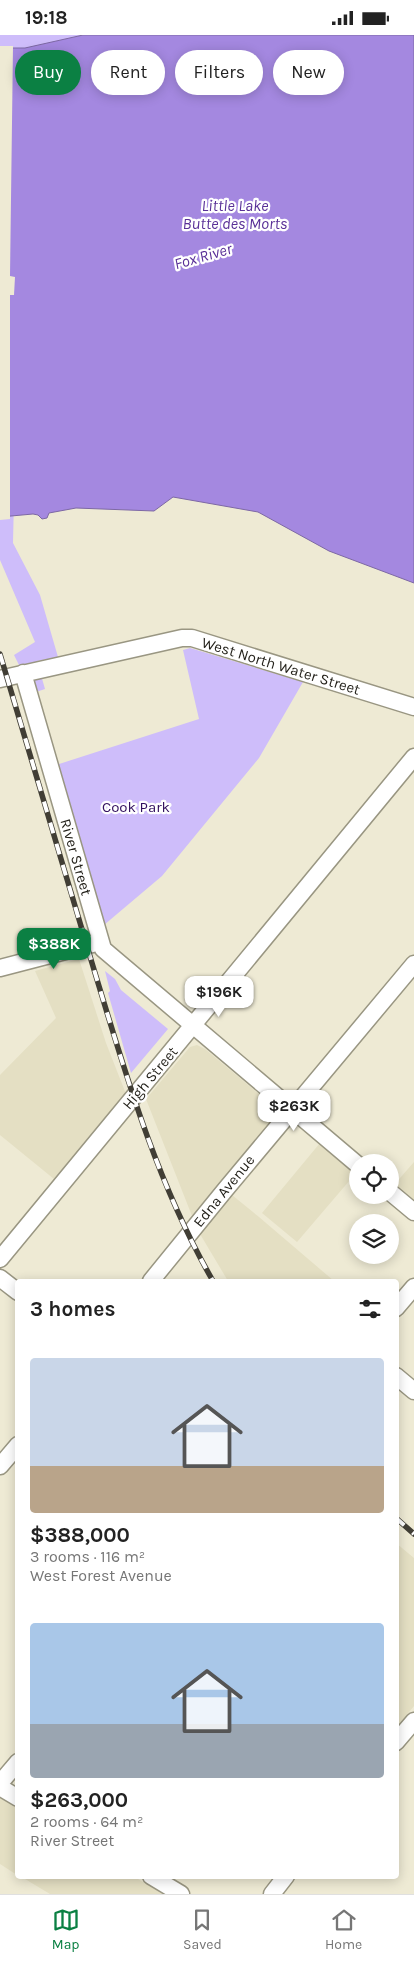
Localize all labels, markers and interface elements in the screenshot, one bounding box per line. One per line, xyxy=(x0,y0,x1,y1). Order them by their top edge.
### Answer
text: 19:18 xyxy=(25,7,68,29)
chip: Buy xyxy=(15,50,81,95)
chip: Rent xyxy=(91,50,165,95)
chip: Filters xyxy=(175,50,263,95)
chip: New xyxy=(273,50,344,95)
water label: Little Lake Butte des Morts xyxy=(183,196,288,233)
water label: Fox River xyxy=(172,239,235,273)
street label: West North Water Street xyxy=(200,633,363,699)
park label: Cook Park xyxy=(102,798,170,816)
street label: River Street xyxy=(56,817,96,898)
pin: $388K xyxy=(19,927,89,970)
text: $388K xyxy=(28,934,80,953)
pin: $196K xyxy=(184,975,254,1018)
text: $196K xyxy=(196,982,242,1001)
street label: High Street xyxy=(118,1043,182,1113)
pin: $263K xyxy=(259,1089,329,1132)
text: $263K xyxy=(269,1096,319,1115)
street label: Edna Avenue xyxy=(189,1151,259,1231)
map controls xyxy=(349,1154,399,1264)
button: locate xyxy=(349,1154,399,1204)
button: layers xyxy=(349,1214,399,1264)
icon: filters xyxy=(356,1295,384,1323)
text: 3 homes xyxy=(30,1297,115,1321)
icon: home xyxy=(162,1391,252,1481)
text: $388,000 xyxy=(30,1523,130,1547)
text: 3 rooms · 116 m² xyxy=(30,1547,145,1566)
text: West Forest Avenue xyxy=(30,1566,172,1585)
icon: home xyxy=(162,1656,252,1746)
text: $263,000 xyxy=(30,1788,128,1812)
text: 2 rooms · 64 m² xyxy=(30,1812,143,1831)
text: River Street xyxy=(30,1831,114,1850)
tab: Map xyxy=(52,1906,80,1953)
tab: Saved xyxy=(183,1906,222,1953)
tab: Home xyxy=(325,1906,362,1953)

